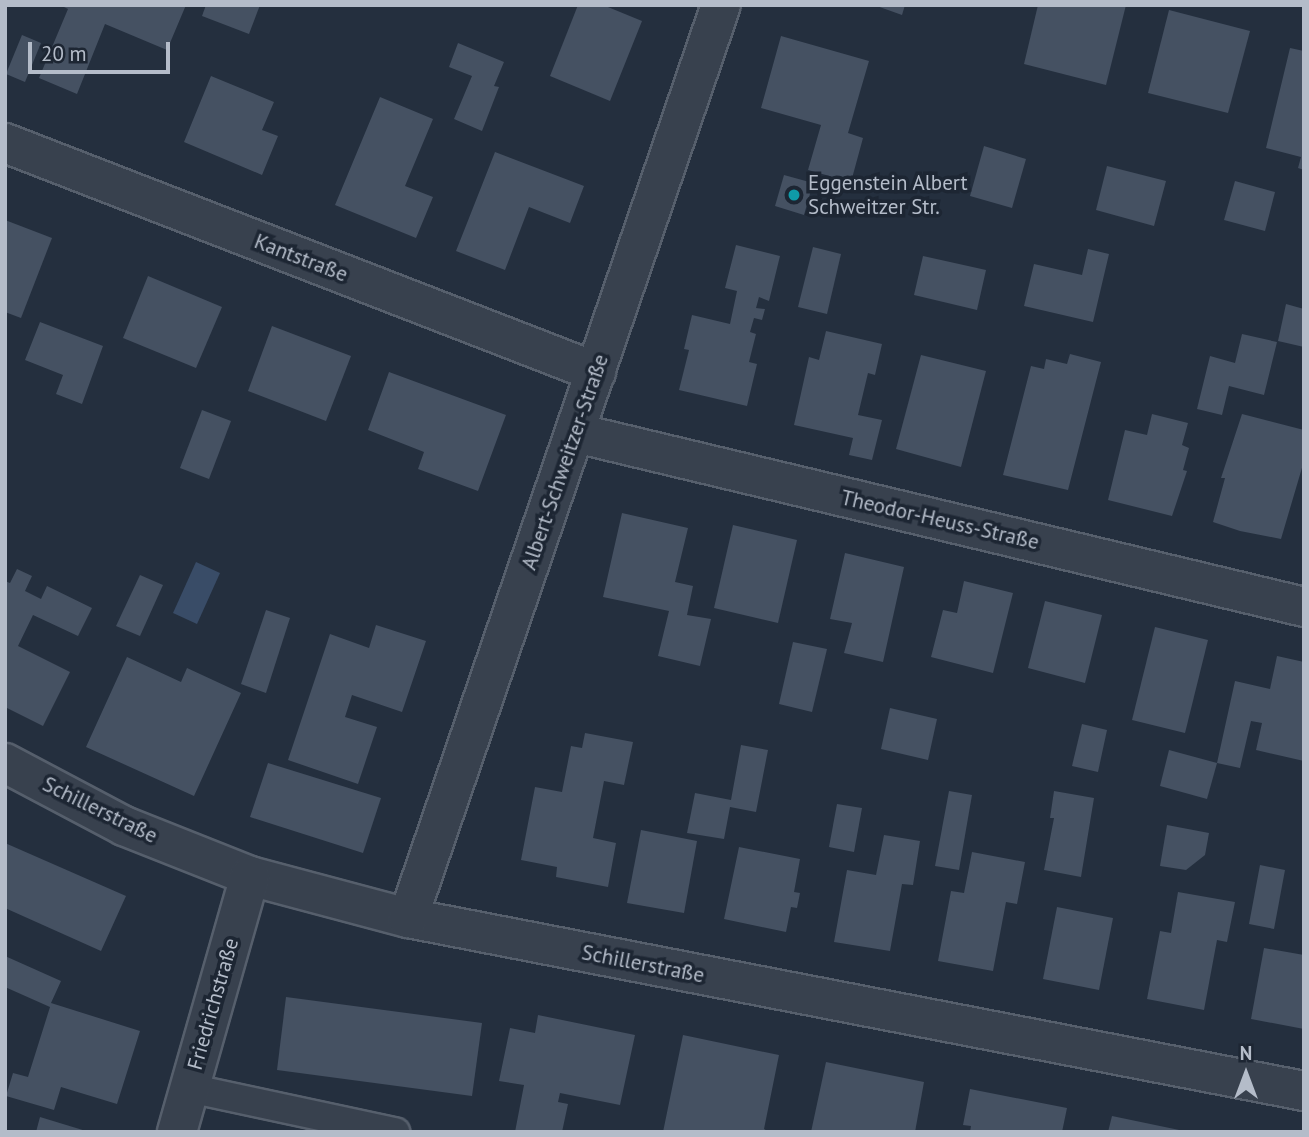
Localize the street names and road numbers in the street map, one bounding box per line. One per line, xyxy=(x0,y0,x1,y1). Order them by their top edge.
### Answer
street label: Kantstraße xyxy=(251,229,351,287)
street label: Albert-Schweitzer-Straße xyxy=(516,351,614,573)
street label: Theodor-Heuss-Straße xyxy=(839,485,1041,555)
street label: Schillerstraße xyxy=(39,771,161,849)
street label: Friedrichstraße xyxy=(182,935,244,1073)
street label: Schillerstraße xyxy=(580,940,706,988)

